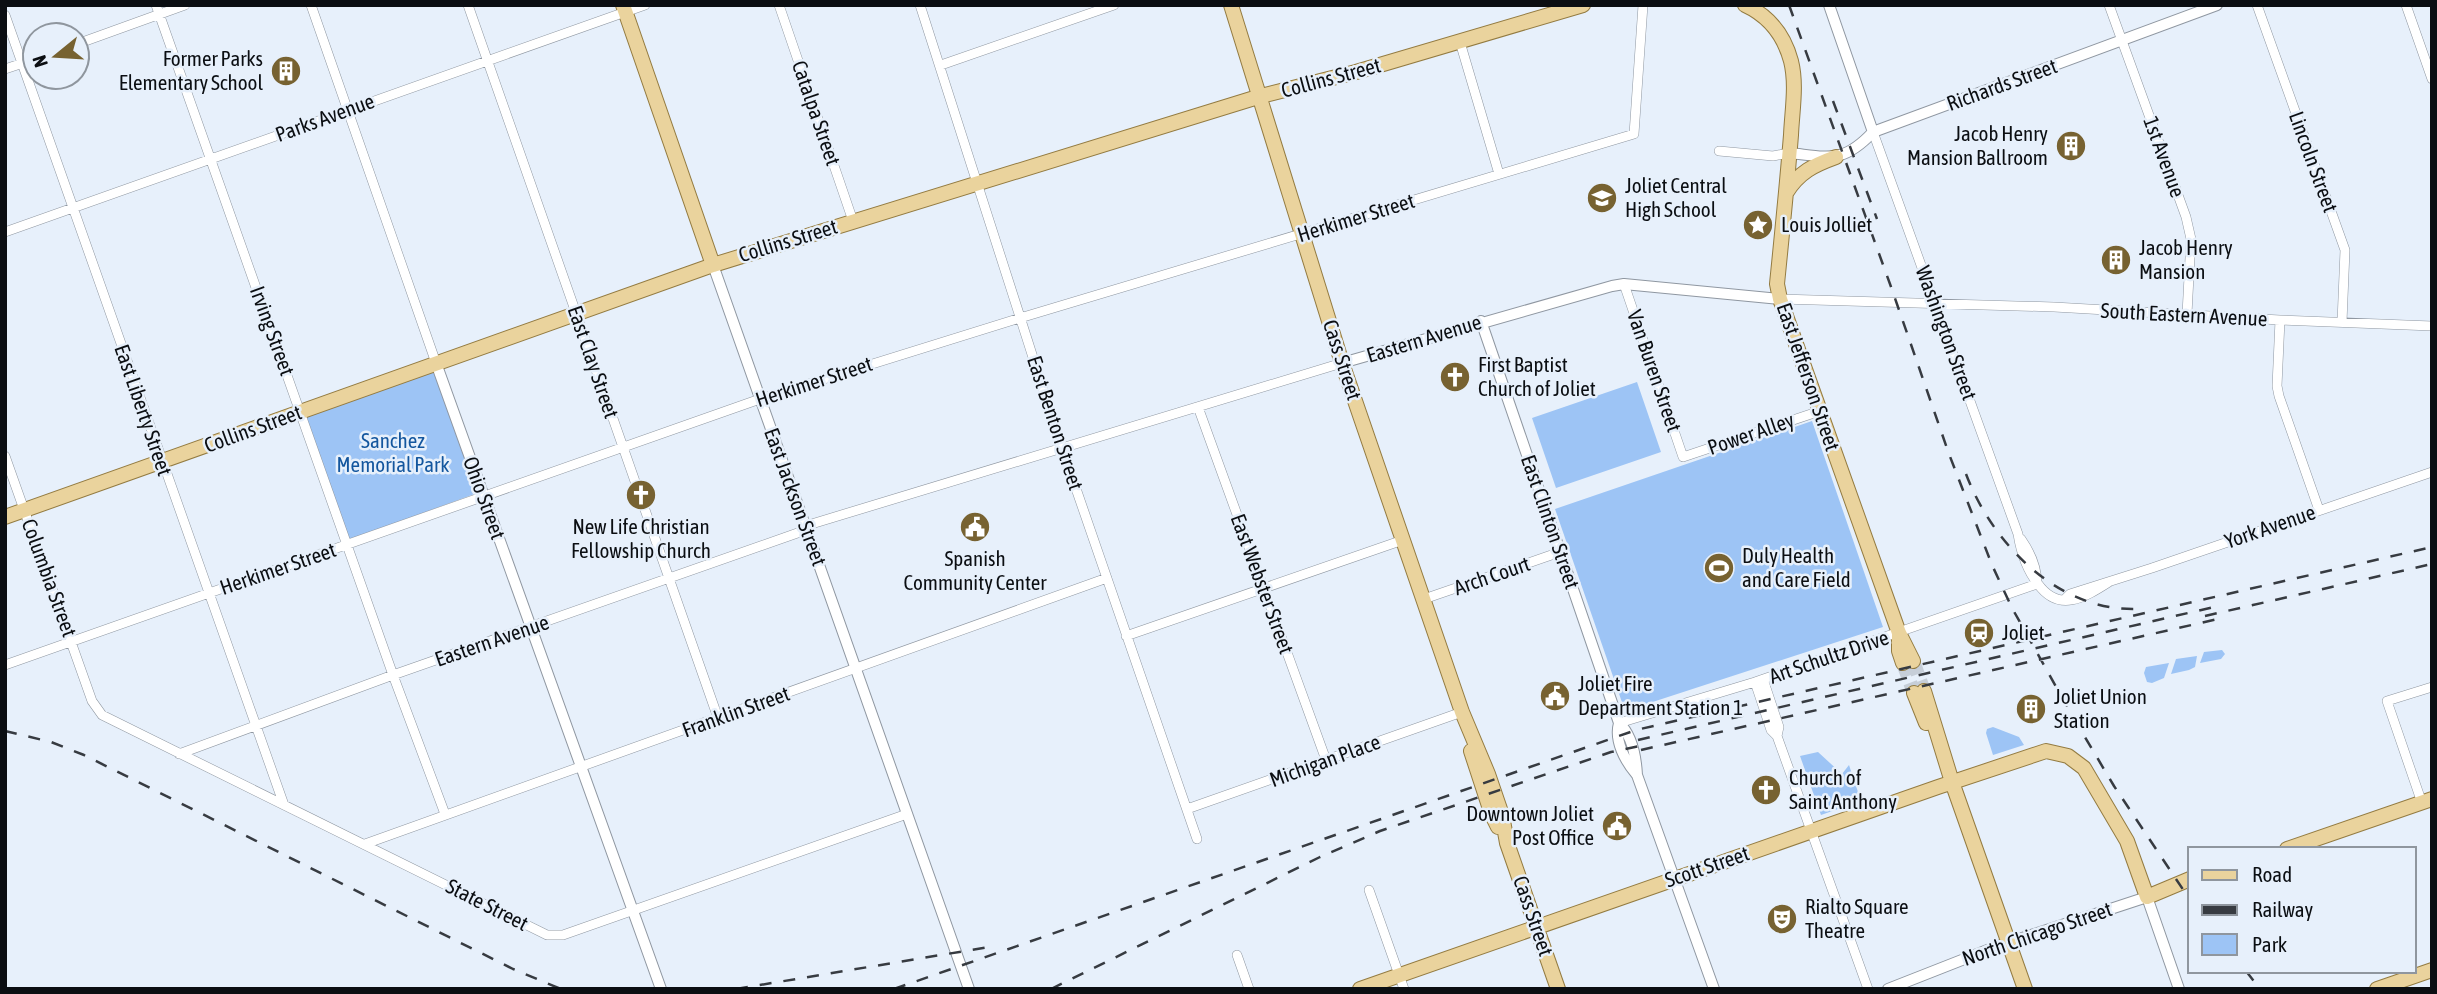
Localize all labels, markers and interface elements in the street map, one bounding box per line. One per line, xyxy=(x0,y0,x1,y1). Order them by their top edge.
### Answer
north arrow xyxy=(21,21,91,91)
place label: Former Parks Elementary School xyxy=(119,46,263,94)
street label: Collins Street xyxy=(1278,52,1383,102)
text: N xyxy=(28,53,52,70)
street label: Richards Street xyxy=(1943,53,2060,115)
building icon: Former Parks Elementary School xyxy=(269,54,303,88)
street label: Catalpa Street xyxy=(788,57,846,168)
street label: Parks Avenue xyxy=(272,88,377,146)
street label: Lincoln Street xyxy=(2285,108,2343,215)
street label: 1st Avenue xyxy=(2139,113,2191,200)
place label: Jacob Henry Mansion Ballroom xyxy=(1907,121,2048,169)
building icon: Jacob Henry Mansion Ballroom xyxy=(2054,129,2088,163)
place label: Joliet Central High School xyxy=(1625,173,1727,221)
school or university icon: Joliet Central High School xyxy=(1585,181,1619,215)
street label: Herkimer Street xyxy=(1294,188,1417,246)
place icon: Louis Jolliet xyxy=(1741,208,1775,242)
place label: Louis Jolliet xyxy=(1781,212,1872,236)
street label: Collins Street xyxy=(736,214,840,266)
place label: Jacob Henry Mansion xyxy=(2139,235,2233,283)
building icon: Jacob Henry Mansion xyxy=(2099,243,2133,277)
street label: Washington Street xyxy=(1912,262,1982,403)
street label: Irving Street xyxy=(246,283,300,379)
street label: South Eastern Avenue xyxy=(2100,298,2268,330)
street label: East Jefferson Street xyxy=(1772,300,1845,454)
street label: East Clay Street xyxy=(563,302,624,421)
street label: Van Buren Street xyxy=(1623,307,1687,435)
street label: Eastern Avenue xyxy=(1363,309,1484,367)
street label: Cass Street xyxy=(1319,317,1367,403)
street label: East Liberty Street xyxy=(110,341,178,478)
street label: Herkimer Street xyxy=(752,351,875,411)
place label: First Baptist Church of Joliet xyxy=(1478,352,1596,400)
street label: East Benton Street xyxy=(1023,353,1089,493)
church icon: First Baptist Church of Joliet xyxy=(1438,360,1472,394)
street label: Collins Street xyxy=(201,399,305,457)
street label: Power Alley xyxy=(1704,407,1797,459)
street label: East Jackson Street xyxy=(760,424,832,569)
park label: Sanchez Memorial Park xyxy=(337,428,449,476)
street label: East Clinton Street xyxy=(1517,452,1585,592)
street label: Ohio Street xyxy=(459,453,511,542)
church icon: New Life Christian Fellowship Church xyxy=(624,478,658,512)
street label: York Avenue xyxy=(2221,499,2318,553)
public building icon: Spanish Community Center xyxy=(958,510,992,544)
street label: East Webster Street xyxy=(1227,510,1299,657)
place label: New Life Christian Fellowship Church xyxy=(571,514,711,562)
street label: Columbia Street xyxy=(18,515,82,640)
street label: Herkimer Street xyxy=(216,537,339,599)
place label: Duly Health and Care Field xyxy=(1742,543,1851,591)
place label: Spanish Community Center xyxy=(903,546,1047,594)
street label: Arch Court xyxy=(1451,551,1533,599)
sports icon: Duly Health and Care Field xyxy=(1702,551,1736,585)
street label: Eastern Avenue xyxy=(432,609,552,671)
station icon: Joliet xyxy=(1962,616,1996,650)
place label: Joliet xyxy=(2002,620,2045,644)
street label: Art Schultz Drive xyxy=(1766,624,1892,688)
place label: Joliet Fire Department Station 1 xyxy=(1578,671,1743,719)
public building icon: Joliet Fire Department Station 1 xyxy=(1538,679,1572,713)
street label: Franklin Street xyxy=(679,681,793,742)
place label: Joliet Union Station xyxy=(2054,684,2147,732)
building icon: Joliet Union Station xyxy=(2014,692,2048,726)
street label: Michigan Place xyxy=(1266,729,1383,791)
place label: Church of Saint Anthony xyxy=(1789,765,1897,813)
church icon: Church of Saint Anthony xyxy=(1749,773,1783,807)
place label: Downtown Joliet Post Office xyxy=(1466,801,1594,849)
public building icon: Downtown Joliet Post Office xyxy=(1600,809,1634,843)
street label: Scott Street xyxy=(1661,840,1752,892)
legend xyxy=(2188,847,2416,973)
text: Road xyxy=(2252,862,2292,886)
street label: State Street xyxy=(442,873,533,935)
street label: Cass Street xyxy=(1509,873,1559,959)
place label: Rialto Square Theatre xyxy=(1805,894,1909,942)
street label: North Chicago Street xyxy=(1959,896,2115,970)
text: Railway xyxy=(2252,897,2314,921)
theatre icon: Rialto Square Theatre xyxy=(1765,902,1799,936)
text: Park xyxy=(2252,932,2287,956)

